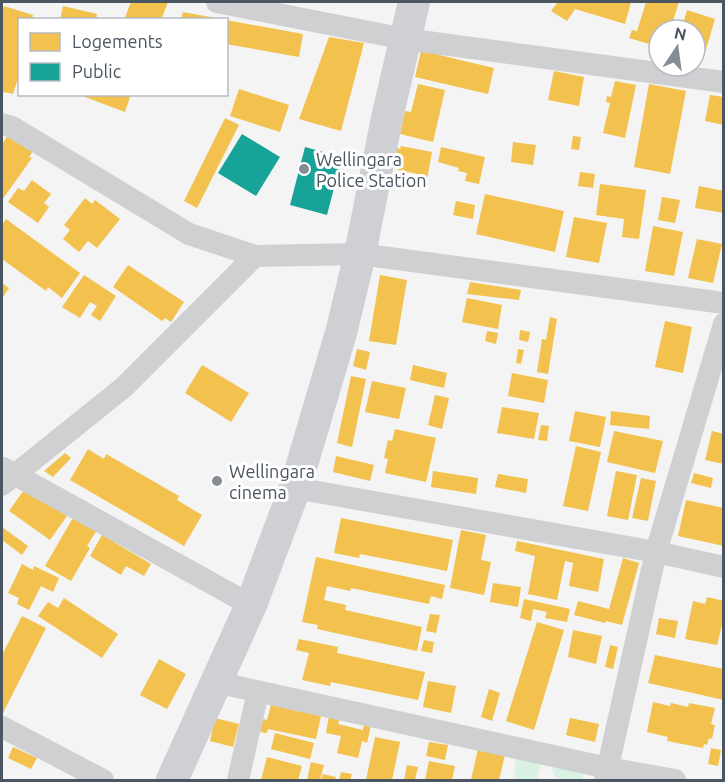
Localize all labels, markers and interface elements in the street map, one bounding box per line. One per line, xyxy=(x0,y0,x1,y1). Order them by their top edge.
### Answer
legend xyxy=(18,18,228,96)
north arrow xyxy=(647,18,707,78)
text: N xyxy=(673,23,688,43)
text: Logements xyxy=(72,31,163,51)
text: Public xyxy=(72,61,121,81)
place label: Wellingara Police Station xyxy=(316,149,427,190)
marker: Wellingara Police Station xyxy=(297,162,311,176)
place label: Wellingara cinema xyxy=(229,461,315,502)
marker: Wellingara cinema xyxy=(210,474,224,488)

